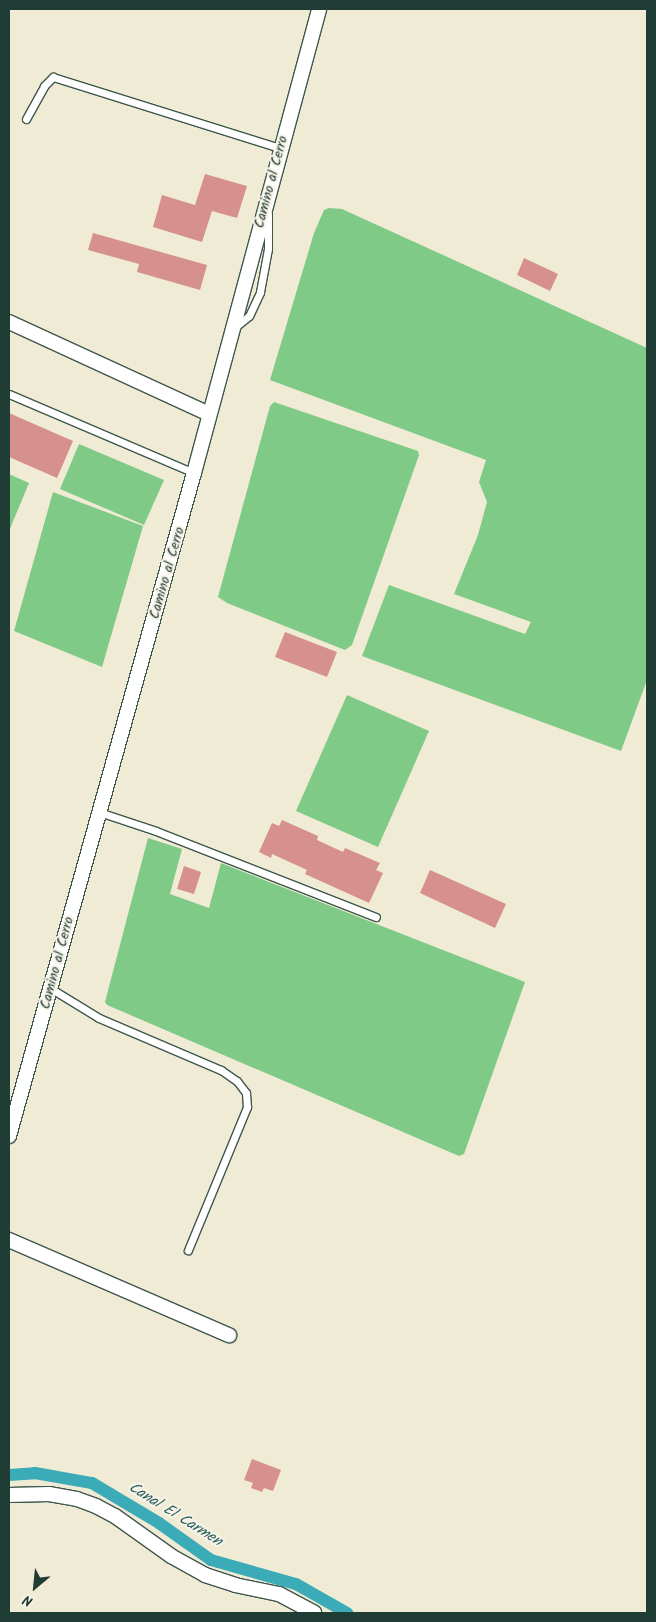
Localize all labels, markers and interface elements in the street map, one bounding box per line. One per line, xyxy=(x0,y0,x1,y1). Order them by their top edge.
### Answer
street label: Camino al Cerro xyxy=(251,134,291,230)
street label: Camino al Cerro xyxy=(146,525,188,621)
street label: Camino al Cerro xyxy=(37,915,77,1011)
water label: Canal El Carmen xyxy=(125,1479,225,1551)
north arrow xyxy=(10,1562,60,1612)
text: N xyxy=(19,1588,37,1612)

